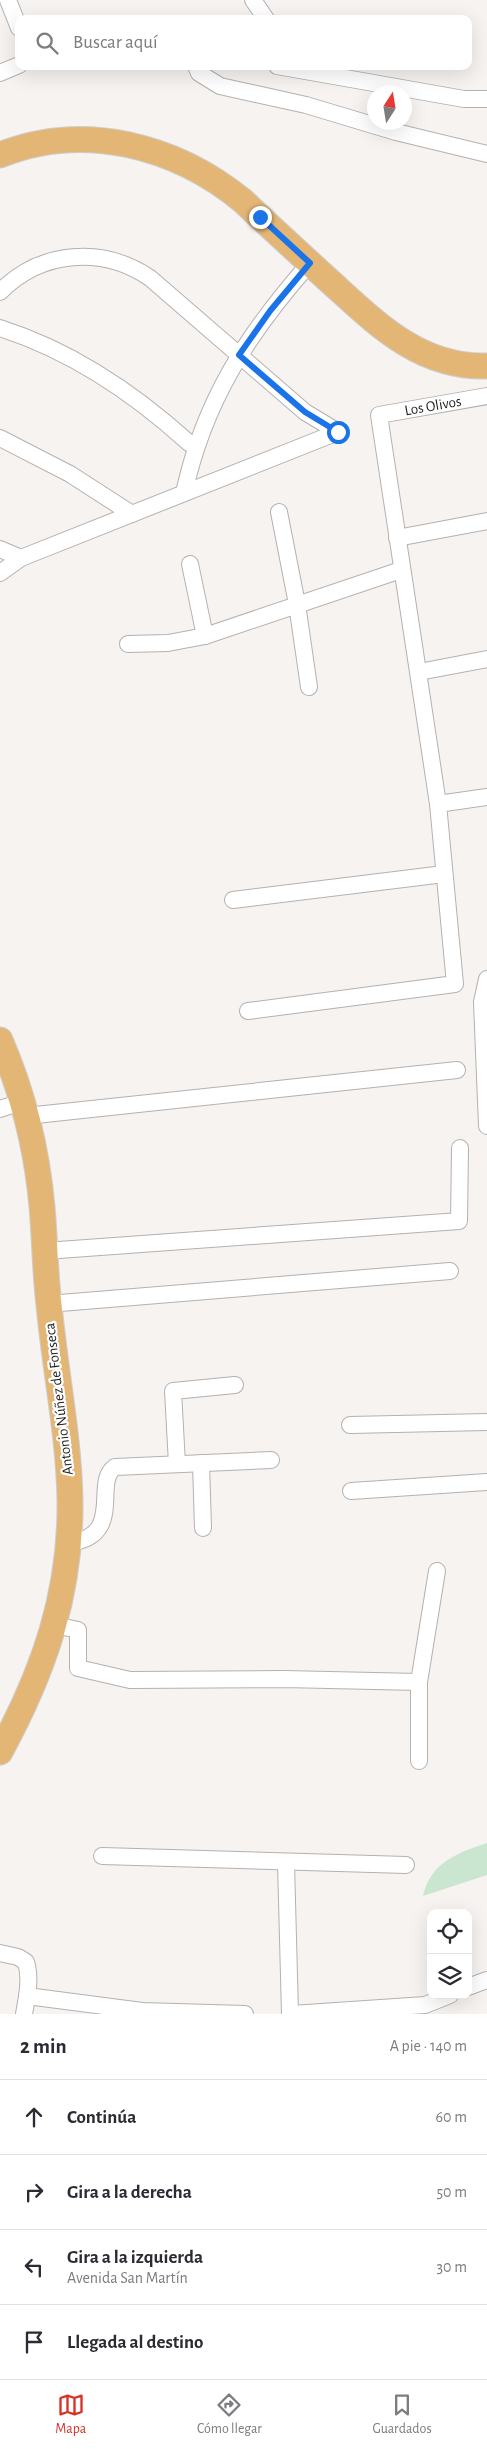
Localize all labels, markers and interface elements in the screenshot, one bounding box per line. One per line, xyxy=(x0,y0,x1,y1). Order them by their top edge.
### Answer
search box xyxy=(15,15,472,70)
icon: search xyxy=(33,29,61,57)
text: Buscar aquí xyxy=(73,33,158,52)
north arrow xyxy=(367,85,412,130)
route end xyxy=(249,206,272,229)
street label: Los Olivos xyxy=(403,394,463,418)
route start xyxy=(327,421,350,444)
street label: Antonio Núñez de Fonseca xyxy=(42,1322,76,1476)
map controls xyxy=(427,1909,472,1999)
button: locate xyxy=(427,1909,472,1954)
button: layers xyxy=(427,1954,472,1999)
text: 2 min xyxy=(20,2036,67,2057)
text: A pie · 140 m xyxy=(390,2038,467,2054)
icon: ahead xyxy=(20,2103,48,2131)
text: Continúa xyxy=(67,2108,136,2127)
text: 60 m xyxy=(436,2109,467,2125)
icon: right xyxy=(20,2178,48,2206)
text: Gira a la derecha xyxy=(67,2183,192,2202)
text: 50 m xyxy=(436,2184,467,2200)
text: Gira a la izquierda xyxy=(67,2248,203,2267)
icon: left xyxy=(20,2253,48,2281)
text: 30 m xyxy=(437,2259,467,2275)
text: Avenida San Martín xyxy=(67,2270,188,2286)
icon: arrive xyxy=(20,2328,48,2356)
text: Llegada al destino xyxy=(67,2333,204,2352)
tab: Mapa xyxy=(55,2391,86,2438)
tab: Cómo llegar xyxy=(197,2391,262,2438)
tab: Guardados xyxy=(373,2391,432,2438)

